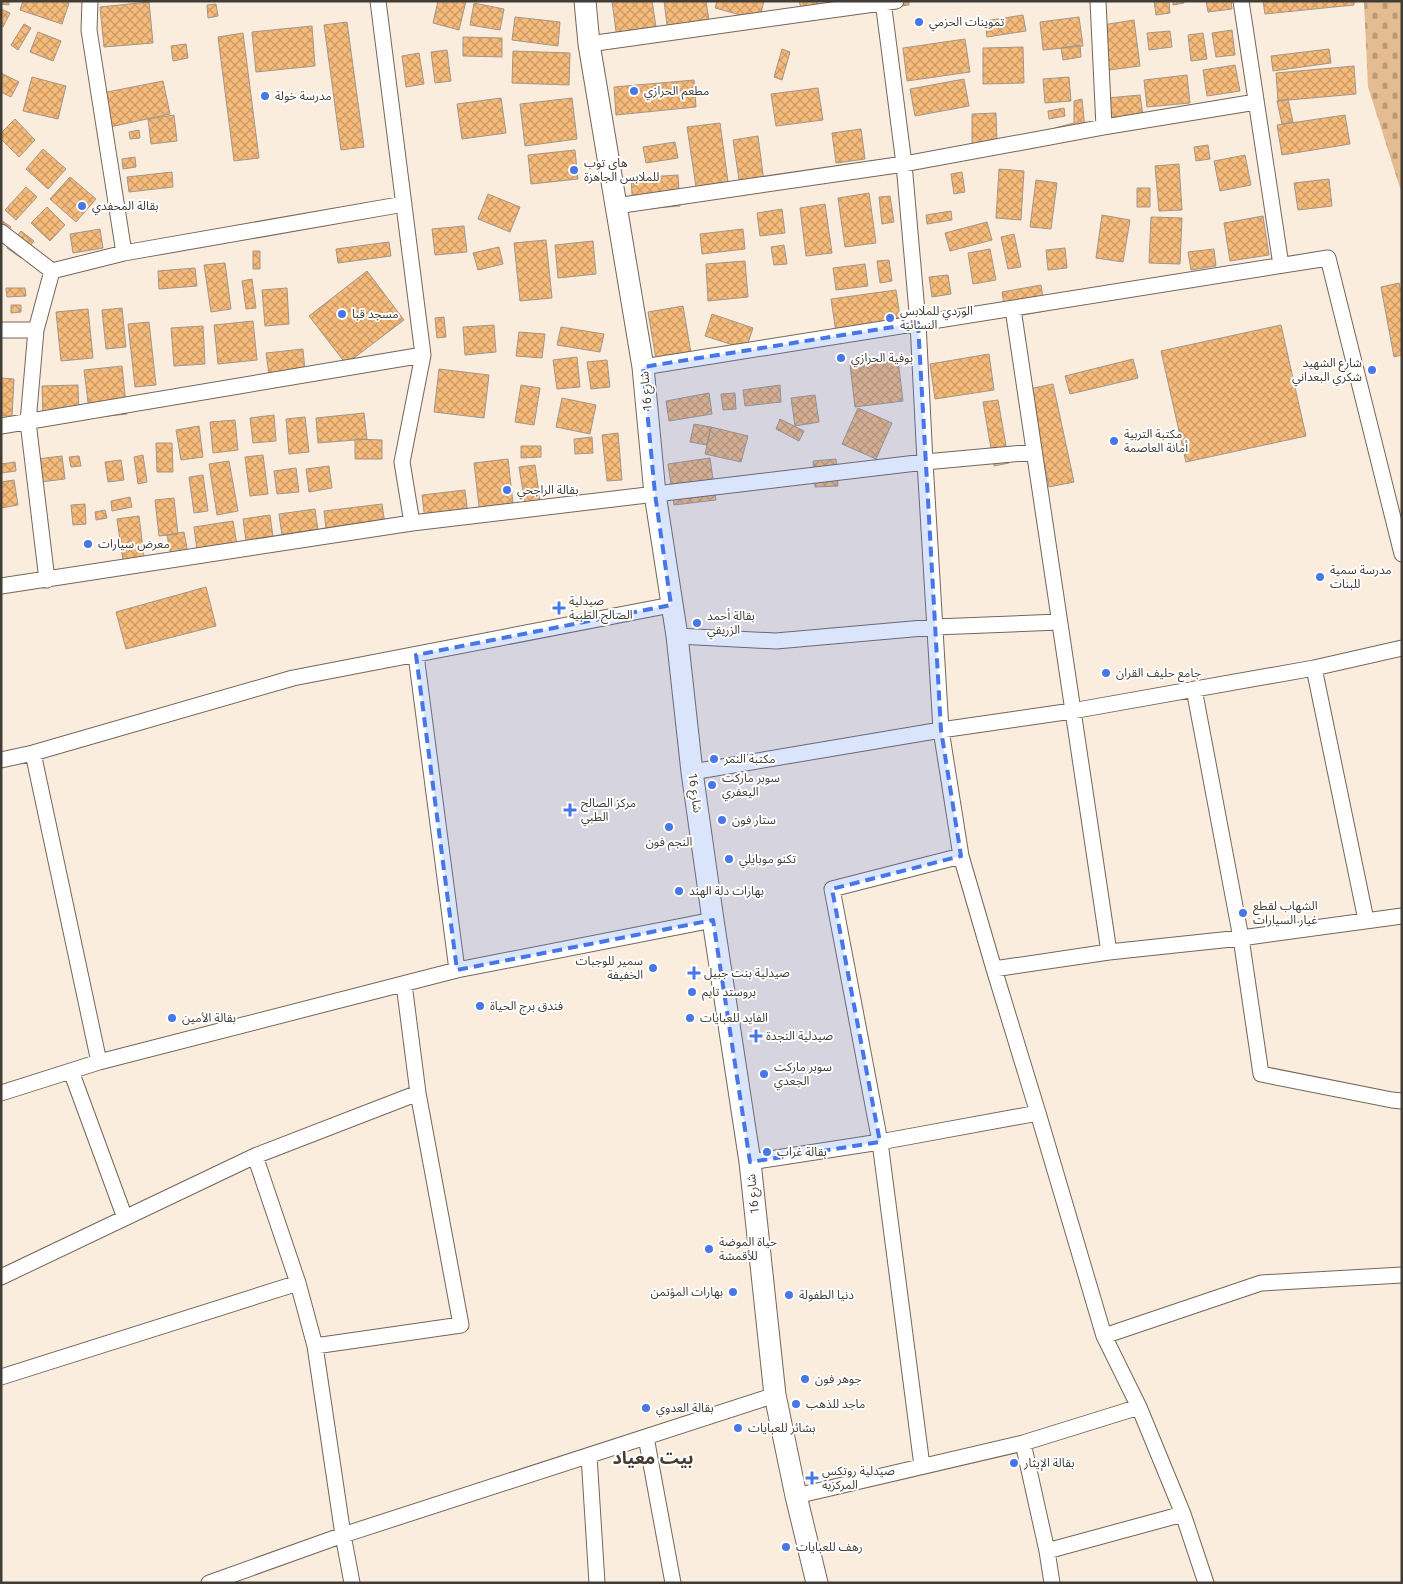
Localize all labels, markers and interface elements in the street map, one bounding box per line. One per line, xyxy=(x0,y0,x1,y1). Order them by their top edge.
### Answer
place label: تموينات الحزمي xyxy=(929,15,1005,32)
marker: تموينات الحزمي xyxy=(913,16,925,28)
place label: مطعم الحرازي xyxy=(644,84,709,101)
marker: مطعم الحرازي xyxy=(628,85,640,97)
place label: مدرسة خولة xyxy=(275,89,332,103)
marker: مدرسة خولة xyxy=(259,90,271,102)
place label: هاي توب للملابس الجاهزة xyxy=(584,156,659,184)
marker: هاي توب للملابس الجاهزة xyxy=(568,164,580,176)
place label: بقالة المحفدي xyxy=(92,199,159,216)
marker: بقالة المحفدي xyxy=(76,200,88,212)
place label: الوردي للملابس النسائية xyxy=(900,304,973,332)
place label: مسجد قبا xyxy=(352,307,398,321)
marker: مسجد قبا xyxy=(336,308,348,320)
marker: الوردي للملابس النسائية xyxy=(884,312,896,324)
place label: بوفية الحرازي xyxy=(851,351,913,368)
marker: بوفية الحرازي xyxy=(835,352,847,364)
place label: شارع الشهيد شكري البعداني xyxy=(1292,356,1362,387)
marker: شارع الشهيد شكري البعداني xyxy=(1366,364,1378,376)
street label: شارع 16 xyxy=(637,370,657,411)
place label: مكتبة التربية أمانة العاصمة xyxy=(1124,427,1188,455)
marker: مكتبة التربية أمانة العاصمة xyxy=(1108,435,1120,447)
place label: بقالة الراجحي xyxy=(517,483,578,500)
marker: بقالة الراجحي xyxy=(501,484,513,496)
place label: معرض سيارات xyxy=(98,537,170,551)
marker: معرض سيارات xyxy=(82,538,94,550)
place label: مدرسة سمية للبنات xyxy=(1330,563,1392,591)
marker: مدرسة سمية للبنات xyxy=(1314,571,1326,583)
place label: صيدلية الصالح الطبية xyxy=(569,594,633,624)
marker: صيدلية الصالح الطبية xyxy=(553,602,565,614)
place label: بقالة أحمد الزريقي xyxy=(707,608,755,640)
marker: بقالة أحمد الزريقي xyxy=(691,617,703,629)
place label: جامع حليف القران xyxy=(1116,666,1201,682)
marker: جامع حليف القران xyxy=(1100,667,1112,679)
place label: مكتبة النمر xyxy=(723,752,776,766)
marker: مكتبة النمر xyxy=(708,753,720,765)
place label: سوبر ماركت اليعفري xyxy=(722,771,780,802)
street label: شارع 16 xyxy=(683,772,705,814)
marker: سوبر ماركت اليعفري xyxy=(706,779,718,791)
place label: مركز الصالح الطبي xyxy=(581,796,636,827)
marker: مركز الصالح الطبي xyxy=(563,803,577,817)
place label: ستار فون xyxy=(732,813,776,827)
marker: ستار فون xyxy=(716,814,728,826)
marker: النجم فون xyxy=(663,821,675,833)
place label: النجم فون xyxy=(646,835,692,851)
place label: تكنو موبايلي xyxy=(739,852,797,869)
marker: تكنو موبايلي xyxy=(723,853,735,865)
place label: بهارات دلة الهند xyxy=(689,884,764,898)
marker: بهارات دلة الهند xyxy=(673,885,685,897)
place label: الشهاب لقطع غيار السيارات xyxy=(1253,899,1318,927)
marker: الشهاب لقطع غيار السيارات xyxy=(1237,907,1249,919)
place label: سمير للوجبات الخفيفة xyxy=(575,954,643,982)
marker: سمير للوجبات الخفيفة xyxy=(647,962,659,974)
place label: صيدلية بنت جبيل xyxy=(704,966,790,980)
marker: صيدلية بنت جبيل xyxy=(688,967,700,979)
place label: بروستد تايم xyxy=(702,985,756,1001)
marker: بروستد تايم xyxy=(686,986,698,998)
place label: فندق برج الحياة xyxy=(490,999,563,1015)
marker: فندق برج الحياة xyxy=(474,1000,486,1012)
place label: بقالة الأمين xyxy=(182,1011,236,1025)
place label: الفايد للعبايات xyxy=(700,1011,768,1025)
marker: بقالة الأمين xyxy=(166,1012,178,1024)
marker: الفايد للعبايات xyxy=(684,1012,696,1024)
place label: صيدلية النجدة xyxy=(766,1029,833,1043)
marker: صيدلية النجدة xyxy=(750,1030,762,1042)
place label: سوبر ماركت الجعدي xyxy=(774,1060,832,1091)
marker: سوبر ماركت الجعدي xyxy=(758,1068,770,1080)
place label: بقالة غراب xyxy=(777,1145,827,1159)
marker: بقالة غراب xyxy=(761,1146,773,1158)
street label: شارع 16 xyxy=(744,1173,764,1215)
place label: حياة الموضة للأقمشة xyxy=(719,1235,777,1263)
marker: حياة الموضة للأقمشة xyxy=(703,1243,715,1255)
place label: بهارات المؤتمن xyxy=(650,1285,723,1299)
marker: بهارات المؤتمن xyxy=(727,1286,739,1298)
place label: دنيا الطفولة xyxy=(799,1288,854,1302)
marker: دنيا الطفولة xyxy=(783,1289,795,1301)
place label: جوهر فون xyxy=(815,1372,862,1386)
marker: جوهر فون xyxy=(799,1373,811,1385)
place label: ماجد للذهب xyxy=(806,1397,865,1411)
marker: ماجد للذهب xyxy=(790,1398,802,1410)
place label: بقالة العدوي xyxy=(656,1401,714,1418)
marker: بقالة العدوي xyxy=(640,1402,652,1414)
place label: بشائر للعبايات xyxy=(748,1421,815,1435)
marker: بشائر للعبايات xyxy=(732,1422,744,1434)
district label: بيت معياد xyxy=(613,1447,693,1468)
place label: بقالة الإيثار xyxy=(1023,1456,1074,1471)
marker: بقالة الإيثار xyxy=(1008,1457,1020,1469)
place label: صيدلية روتكس المركزية xyxy=(822,1464,895,1492)
marker: صيدلية روتكس المركزية xyxy=(806,1472,818,1484)
place label: رهف للعبايات xyxy=(796,1540,863,1554)
marker: رهف للعبايات xyxy=(780,1541,792,1553)

